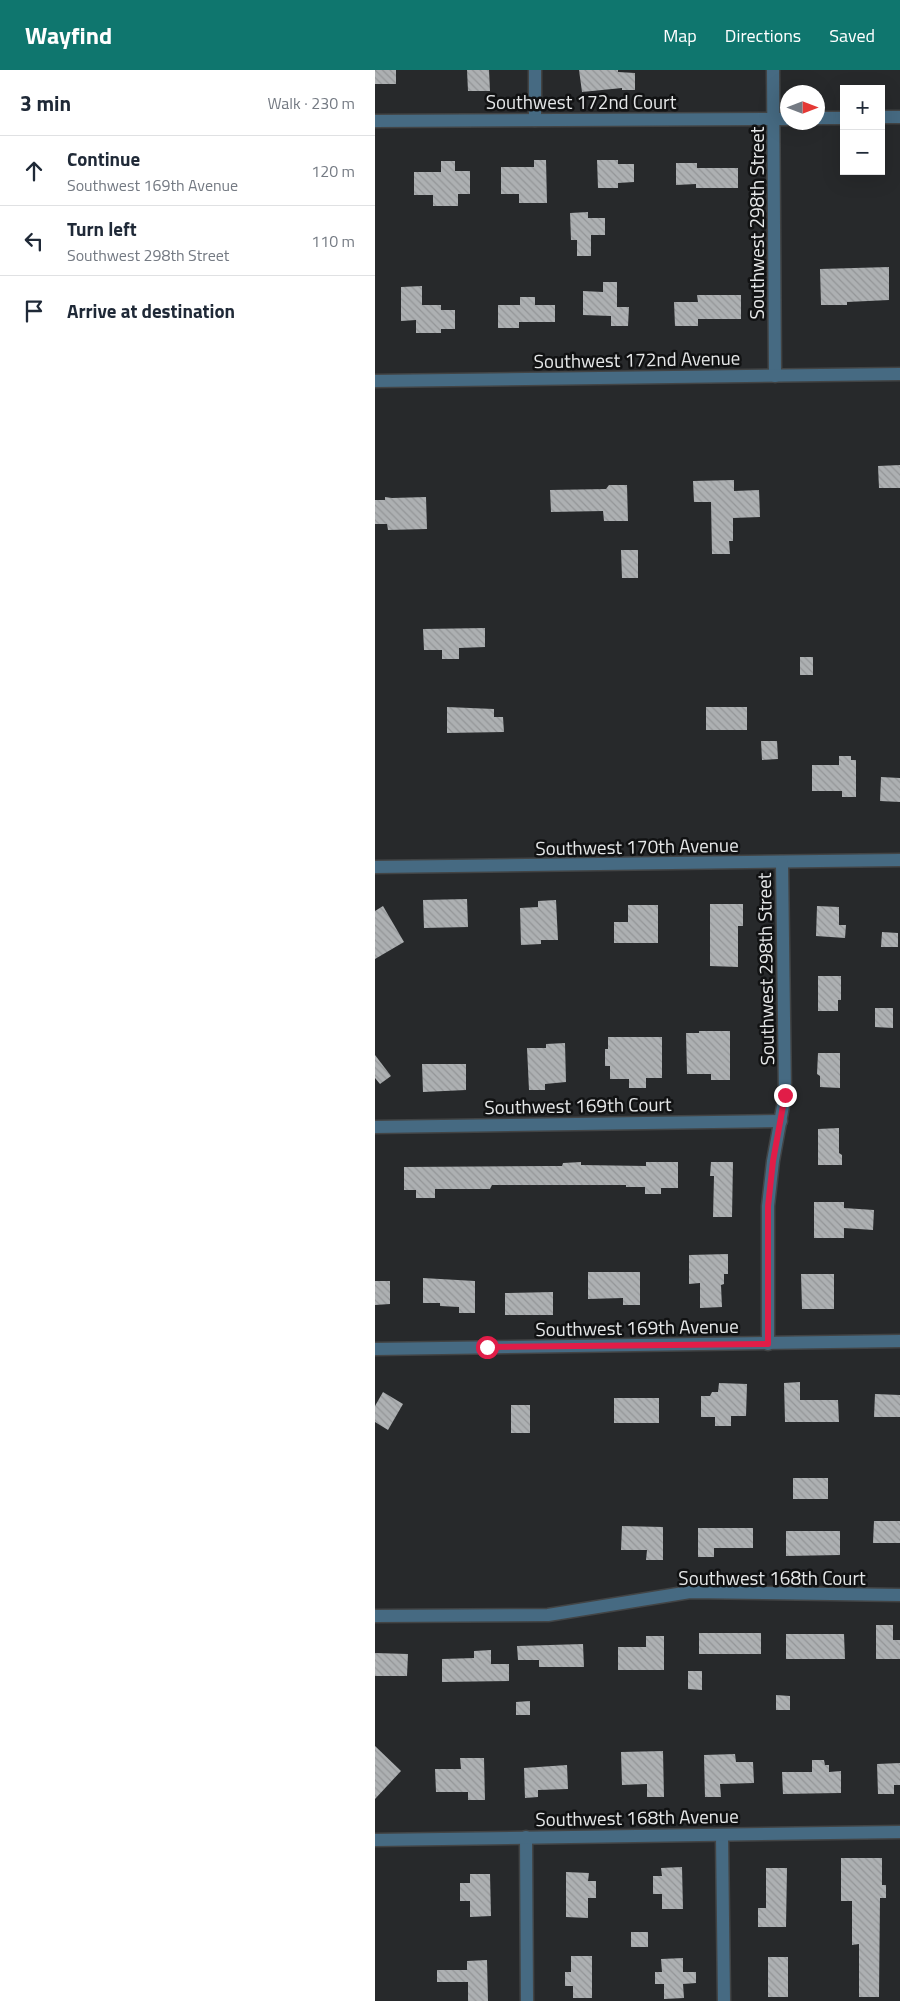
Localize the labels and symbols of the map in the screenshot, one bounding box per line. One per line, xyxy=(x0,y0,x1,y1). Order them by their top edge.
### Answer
north arrow xyxy=(780,85,825,130)
street label: Southwest 172nd Court xyxy=(486,87,677,116)
street label: Southwest 298th Street xyxy=(742,126,771,319)
street label: Southwest 172nd Avenue xyxy=(533,343,741,375)
street label: Southwest 170th Avenue xyxy=(535,830,739,862)
street label: Southwest 298th Street xyxy=(749,872,781,1066)
route end xyxy=(774,1084,797,1107)
street label: Southwest 169th Court xyxy=(484,1089,672,1121)
street label: Southwest 169th Avenue xyxy=(535,1311,739,1343)
route start xyxy=(476,1336,499,1359)
street label: Southwest 168th Court xyxy=(678,1563,866,1592)
street label: Southwest 168th Avenue xyxy=(535,1801,739,1833)

